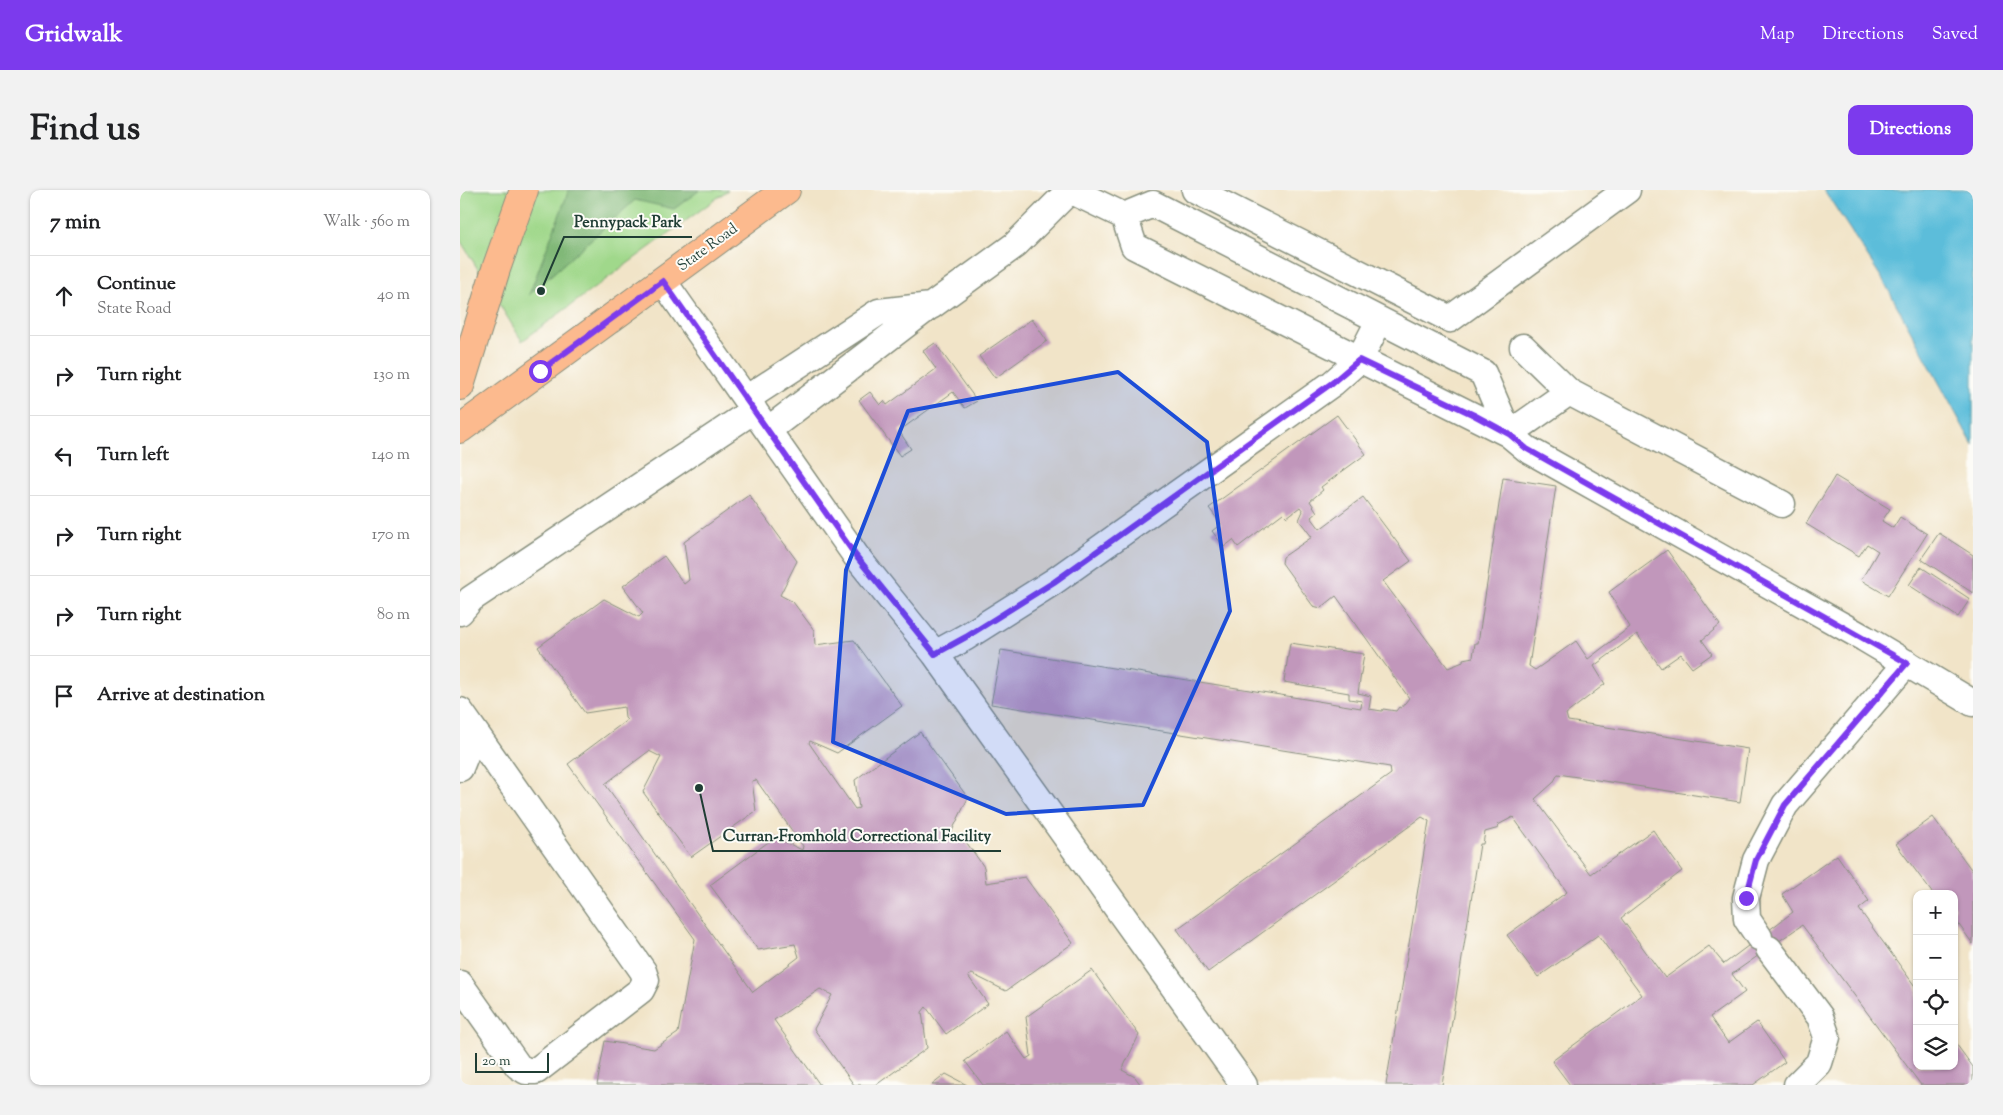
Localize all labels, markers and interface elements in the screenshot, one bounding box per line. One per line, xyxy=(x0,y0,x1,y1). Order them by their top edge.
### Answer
text: Gridwalk xyxy=(25,18,123,52)
text: Map xyxy=(1760,22,1795,48)
text: Directions xyxy=(1823,22,1904,48)
text: Saved xyxy=(1932,22,1978,48)
text: Find us xyxy=(30,105,140,156)
button: Directions xyxy=(1848,105,1973,155)
callout: Pennypack Park xyxy=(564,206,692,237)
text: 7 min xyxy=(50,208,101,238)
text: Walk · 560 m xyxy=(323,211,410,234)
text: Pennypack Park xyxy=(574,212,682,235)
street label: State Road xyxy=(674,219,743,277)
text: Continue xyxy=(97,271,176,298)
icon: ahead xyxy=(50,282,78,310)
text: 40 m xyxy=(377,284,410,307)
text: State Road xyxy=(97,298,172,321)
route start xyxy=(529,360,552,383)
icon: right xyxy=(50,362,78,390)
text: Turn right xyxy=(97,362,181,389)
text: 130 m xyxy=(373,364,410,387)
icon: left xyxy=(50,442,78,470)
text: Turn left xyxy=(97,442,169,469)
text: 140 m xyxy=(372,444,410,467)
icon: right xyxy=(50,522,78,550)
text: Turn right xyxy=(97,522,181,549)
text: 170 m xyxy=(372,524,410,547)
icon: right xyxy=(50,602,78,630)
text: Turn right xyxy=(97,602,181,629)
text: 80 m xyxy=(377,604,410,627)
icon: arrive xyxy=(50,682,78,710)
text: Arrive at destination xyxy=(97,682,265,709)
callout: Curran-Fromhold Correctional Facility xyxy=(713,820,1001,851)
text: Curran-Fromhold Correctional Facility xyxy=(723,826,991,849)
route end xyxy=(1735,887,1758,910)
map controls xyxy=(1913,890,1958,1070)
button: + xyxy=(1913,890,1958,935)
button: − xyxy=(1913,935,1958,980)
button: locate xyxy=(1913,980,1958,1025)
button: layers xyxy=(1913,1025,1958,1070)
scale bar xyxy=(475,1050,549,1073)
text: 20 m xyxy=(482,1052,511,1072)

